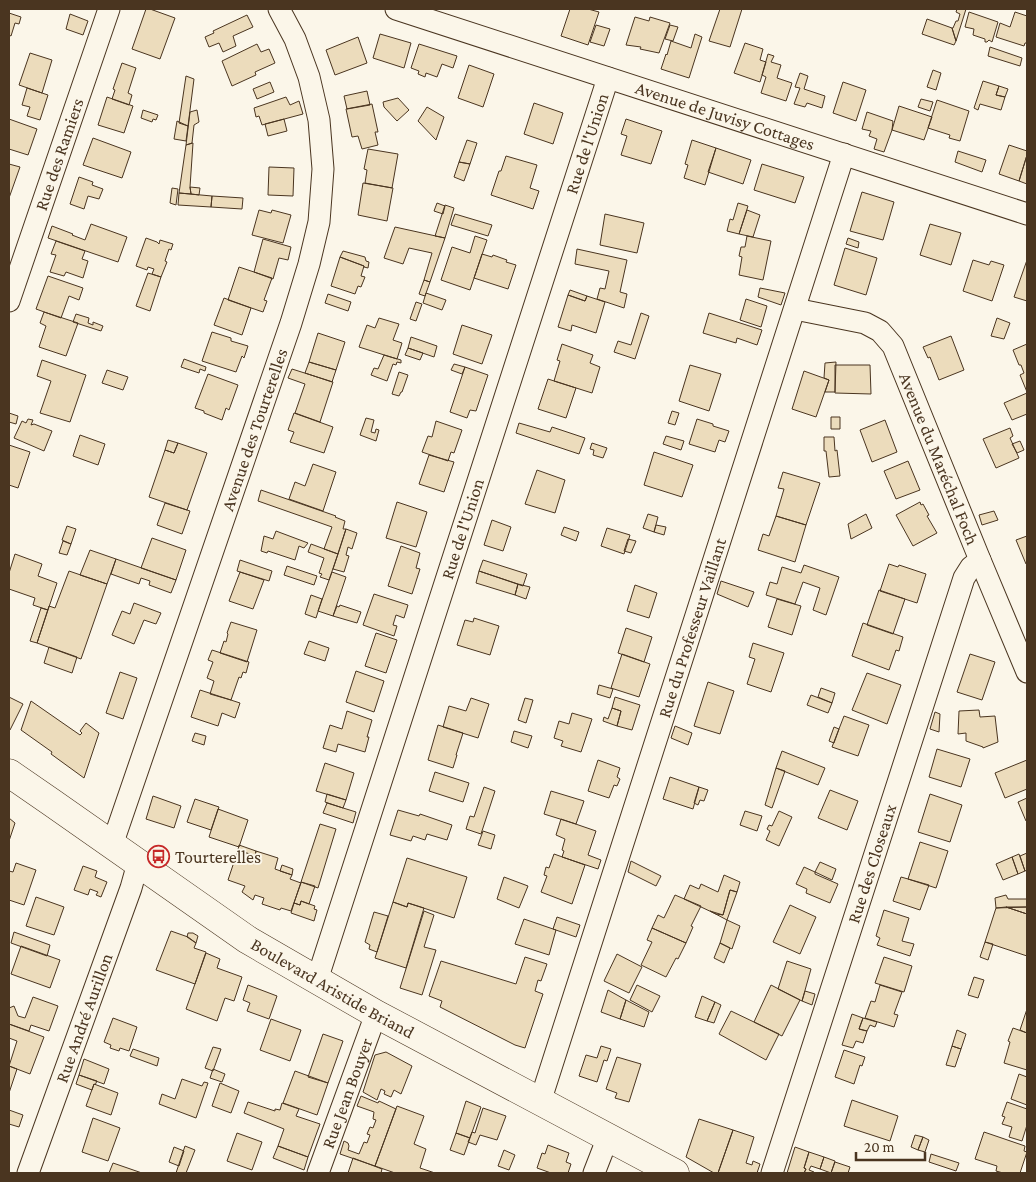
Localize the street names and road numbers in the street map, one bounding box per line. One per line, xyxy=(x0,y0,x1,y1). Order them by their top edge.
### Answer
street label: Avenue de Juvisy Cottages xyxy=(633,77,817,154)
street label: Rue de l'Union xyxy=(561,90,613,196)
street label: Rue des Ramiers xyxy=(31,96,88,213)
street label: Avenue des Tourterelles xyxy=(217,346,292,514)
street label: Avenue du Maréchal Foch xyxy=(895,370,983,548)
street label: Rue de l'Union xyxy=(437,476,488,582)
street label: Rue du Professeur Vaillant xyxy=(654,534,731,720)
street label: Rue des Closeaux xyxy=(843,801,901,926)
street label: Boulevard Aristide Briand xyxy=(247,934,418,1043)
street label: Rue André Aurillon xyxy=(52,950,117,1085)
street label: Rue Jean Bouyer xyxy=(318,1035,377,1151)

